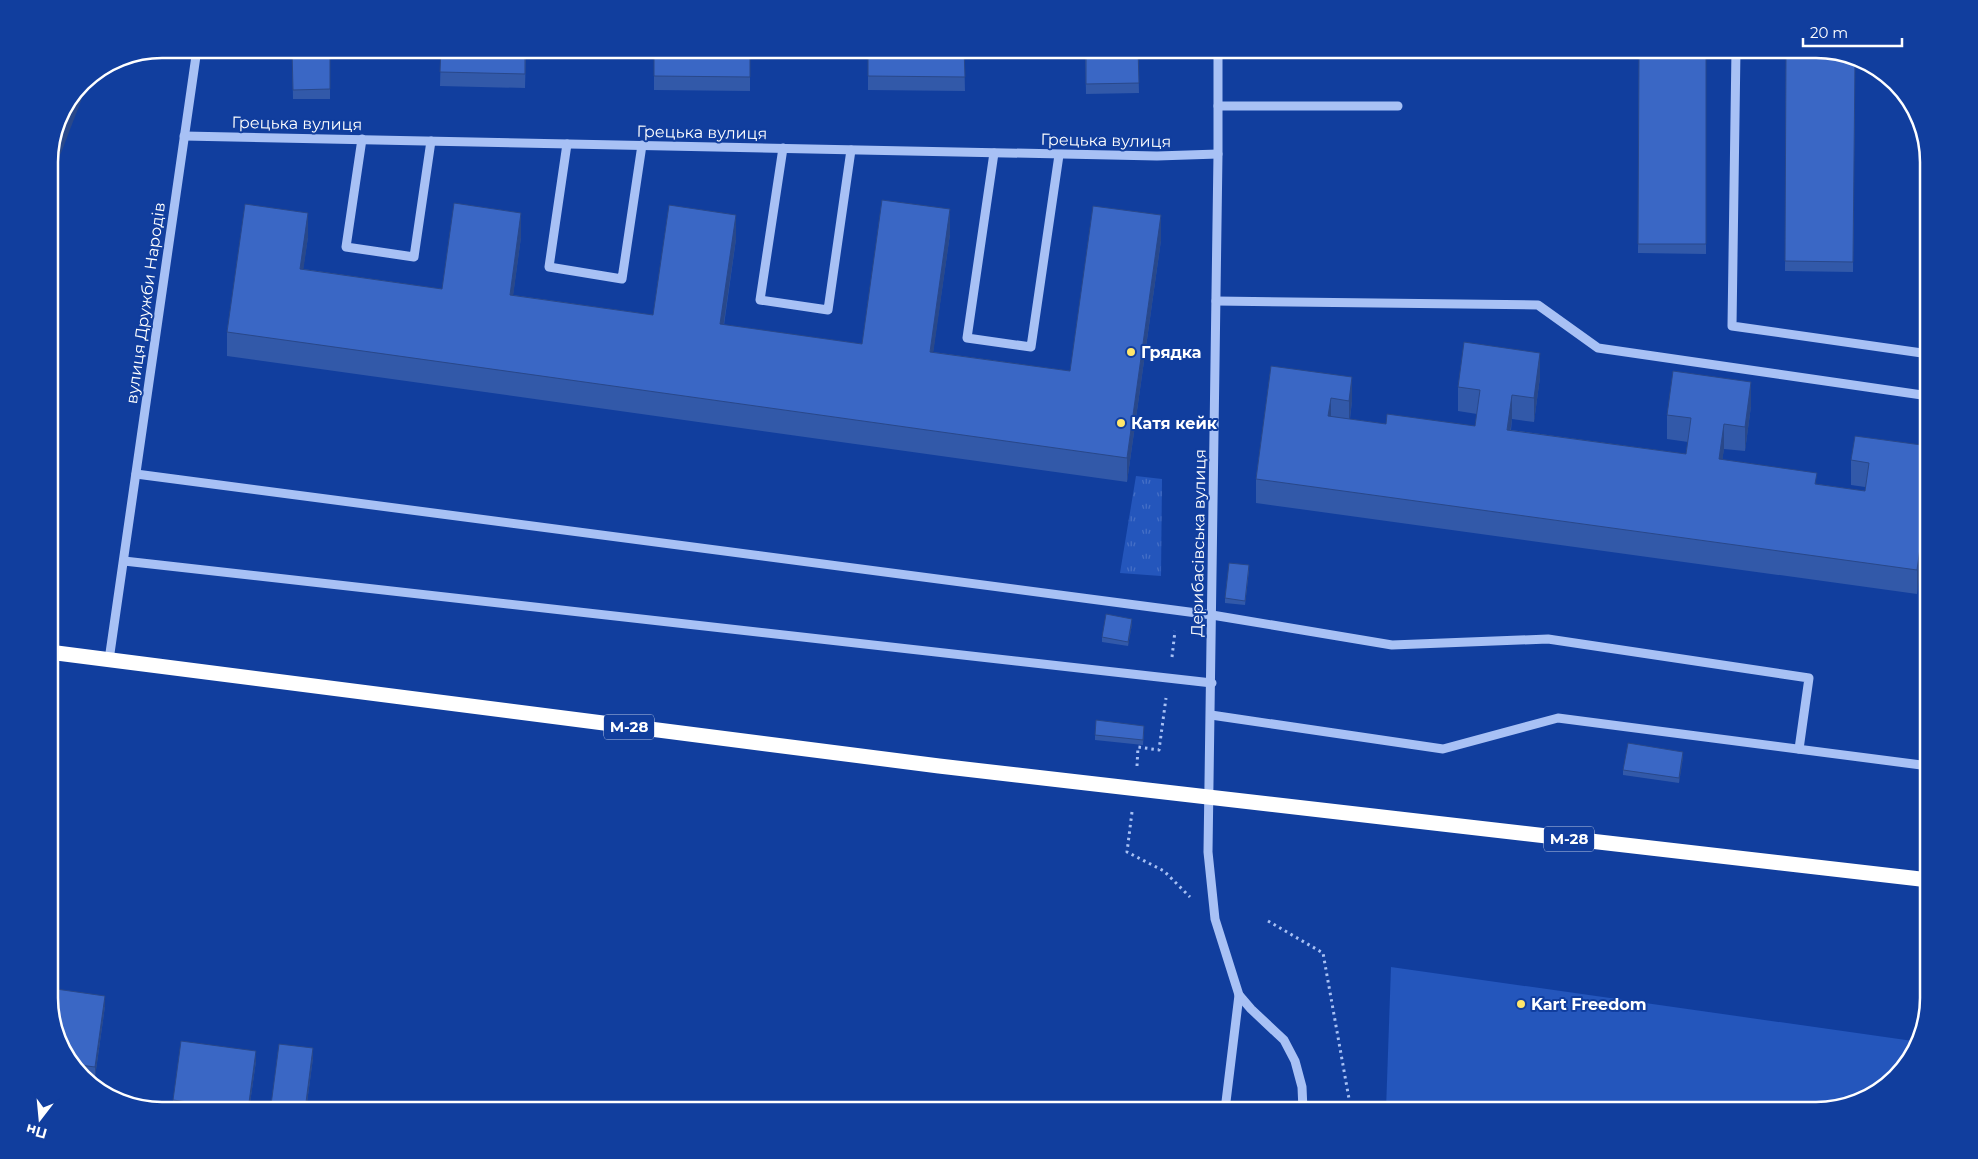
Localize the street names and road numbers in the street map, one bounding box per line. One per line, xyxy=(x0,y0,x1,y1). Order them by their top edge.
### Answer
street label: Грецька вулиця xyxy=(231,113,363,134)
street label: Грецька вулиця xyxy=(636,122,768,143)
street label: Грецька вулиця xyxy=(1040,130,1172,151)
street label: вулиця Дружби Народів xyxy=(122,201,169,405)
street label: Дерибасівська вулиця xyxy=(1187,449,1210,637)
road number: М-28 xyxy=(604,714,654,740)
road number: М-28 xyxy=(1544,826,1594,852)

